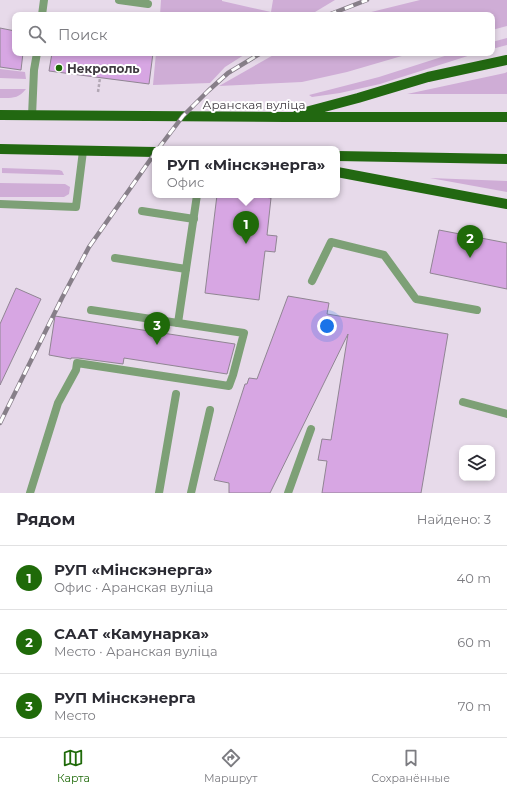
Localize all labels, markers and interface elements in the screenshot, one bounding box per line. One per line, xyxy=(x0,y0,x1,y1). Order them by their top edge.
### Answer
search box xyxy=(12,12,495,56)
icon: search xyxy=(26,23,48,45)
text: Поиск xyxy=(58,25,107,44)
place label: Некрополь xyxy=(67,61,140,76)
marker: Некрополь xyxy=(54,63,64,73)
street label: Аранская вуліца xyxy=(202,97,306,112)
popup xyxy=(152,146,340,198)
text: РУП «Мінскэнерга» xyxy=(167,155,325,174)
text: Офис xyxy=(167,174,204,190)
pin: 1 xyxy=(233,211,259,244)
pin: 2 xyxy=(457,225,483,258)
pin: 3 xyxy=(144,312,170,345)
your location xyxy=(317,316,337,336)
map controls xyxy=(459,445,495,481)
button: layers xyxy=(459,445,495,481)
text: Рядом xyxy=(16,509,75,529)
text: Найдено: 3 xyxy=(417,511,491,527)
text: РУП «Мінскэнерга» xyxy=(54,560,213,579)
text: 1 xyxy=(26,570,32,586)
text: 40 m xyxy=(457,570,491,586)
text: Офис · Аранская вуліца xyxy=(54,579,213,595)
text: СААТ «Камунарка» xyxy=(54,624,209,643)
text: 2 xyxy=(25,634,33,650)
text: 60 m xyxy=(457,634,491,650)
text: Место · Аранская вуліца xyxy=(54,643,218,659)
text: РУП Мінскэнерга xyxy=(54,688,195,707)
text: 3 xyxy=(25,698,33,714)
text: 70 m xyxy=(458,698,491,714)
text: Место xyxy=(54,707,96,723)
tab: Карта xyxy=(57,747,90,785)
tab: Маршрут xyxy=(204,747,257,785)
tab: Сохранённые xyxy=(371,747,450,785)

